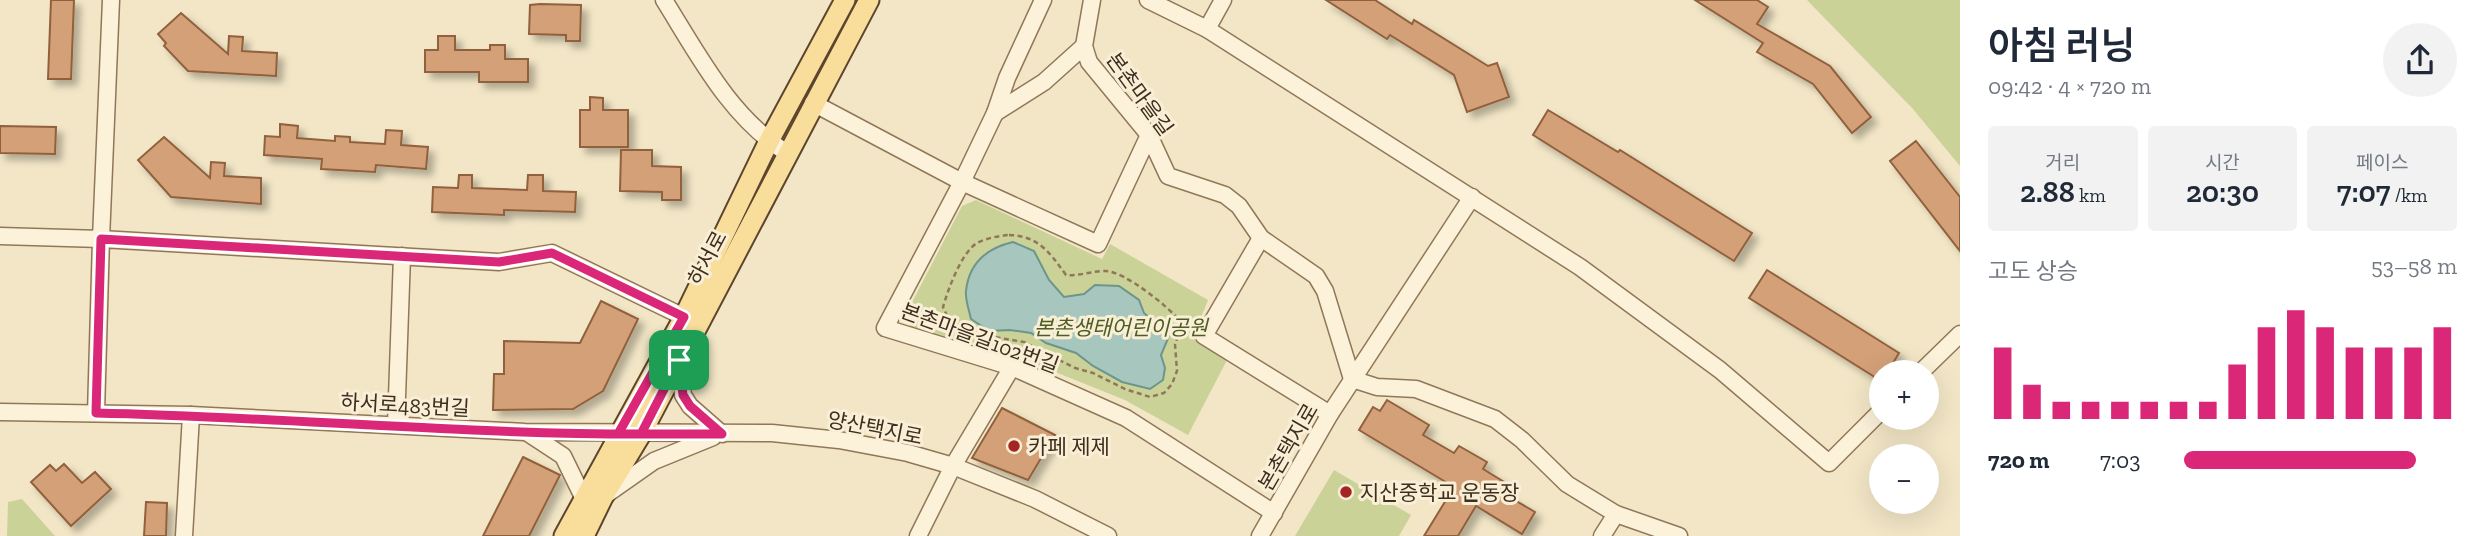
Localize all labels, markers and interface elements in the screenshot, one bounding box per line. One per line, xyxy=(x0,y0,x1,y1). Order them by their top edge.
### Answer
text: 아침 러닝 xyxy=(1988,23,2136,69)
button: share xyxy=(2383,23,2457,97)
street label: 본촌마을길 xyxy=(1101,48,1179,140)
text: 09:42 · 4 × 720 m xyxy=(1988,72,2151,100)
text: 거리 xyxy=(2045,151,2080,174)
text: 시간 xyxy=(2205,151,2240,174)
text: 페이스 xyxy=(2356,151,2408,174)
text: 2.88 xyxy=(2020,174,2075,210)
text: 20:30 xyxy=(2186,174,2259,210)
text: 7:07 xyxy=(2337,174,2390,210)
text: km xyxy=(2075,184,2106,207)
text: /km xyxy=(2390,184,2427,207)
street label: 하서로 xyxy=(682,227,732,289)
text: 53–58 m xyxy=(2371,252,2457,280)
text: 고도 상승 xyxy=(1988,257,2078,285)
street label: 본촌마을길102번길 xyxy=(898,298,1062,378)
park label: 본촌생태어린이공원 xyxy=(1034,315,1210,340)
pin xyxy=(649,330,709,390)
icon: arrive xyxy=(660,341,698,379)
map controls xyxy=(1869,360,1939,514)
button: + xyxy=(1869,360,1939,430)
street label: 하서로483번길 xyxy=(340,389,470,421)
street label: 본촌택지로 xyxy=(1253,399,1323,495)
street label: 양산택지로 xyxy=(825,407,925,449)
place label: 카페 제제 xyxy=(1028,434,1110,459)
marker: 카페 제제 xyxy=(1006,438,1022,454)
button: − xyxy=(1869,444,1939,514)
text: 720 m xyxy=(1988,446,2049,474)
text: 7:03 xyxy=(2100,446,2140,474)
place label: 지산중학교 운동장 xyxy=(1360,480,1519,505)
marker: 지산중학교 운동장 xyxy=(1338,484,1354,500)

